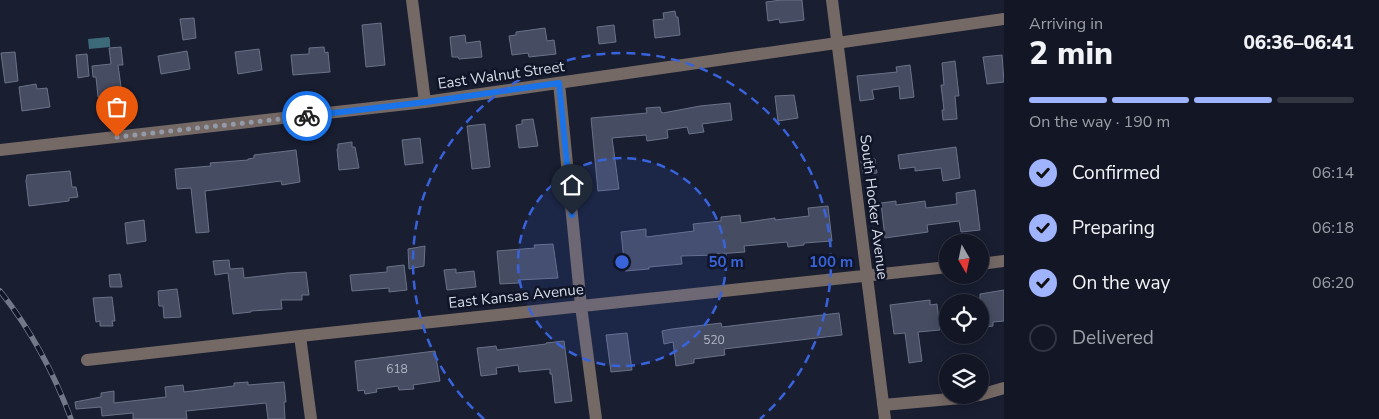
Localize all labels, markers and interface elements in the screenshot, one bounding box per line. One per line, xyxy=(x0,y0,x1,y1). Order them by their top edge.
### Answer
text: Arriving in xyxy=(1029,13,1103,35)
text: 06:36–06:41 xyxy=(1243,30,1354,56)
text: 2 min xyxy=(1029,32,1113,75)
street label: East Walnut Street xyxy=(436,56,566,94)
pin xyxy=(96,86,138,137)
courier xyxy=(282,91,332,141)
icon: bag xyxy=(103,93,131,121)
icon: bike xyxy=(293,102,321,130)
text: On the way · 190 m xyxy=(1029,111,1170,133)
street label: South Hocker Avenue xyxy=(855,133,893,281)
icon: check xyxy=(1029,159,1057,187)
text: Confirmed xyxy=(1072,160,1160,186)
text: 06:14 xyxy=(1312,162,1354,184)
pin xyxy=(551,164,593,215)
icon: home xyxy=(558,171,586,199)
icon: check xyxy=(1029,214,1057,242)
text: Preparing xyxy=(1072,215,1155,241)
text: 06:18 xyxy=(1312,217,1354,239)
north arrow xyxy=(939,234,989,284)
map controls xyxy=(939,234,989,404)
text: 50 m xyxy=(708,252,744,272)
text: 100 m xyxy=(809,252,853,272)
centre of rings xyxy=(613,253,631,271)
icon: check xyxy=(1029,269,1057,297)
text: On the way xyxy=(1072,270,1170,296)
text: 06:20 xyxy=(1312,272,1354,294)
street label: East Kansas Avenue xyxy=(447,279,585,313)
button: locate xyxy=(939,294,989,344)
text: Delivered xyxy=(1072,325,1154,351)
house number: 520 xyxy=(703,332,725,348)
button: layers xyxy=(939,354,989,404)
house number: 618 xyxy=(386,361,408,377)

